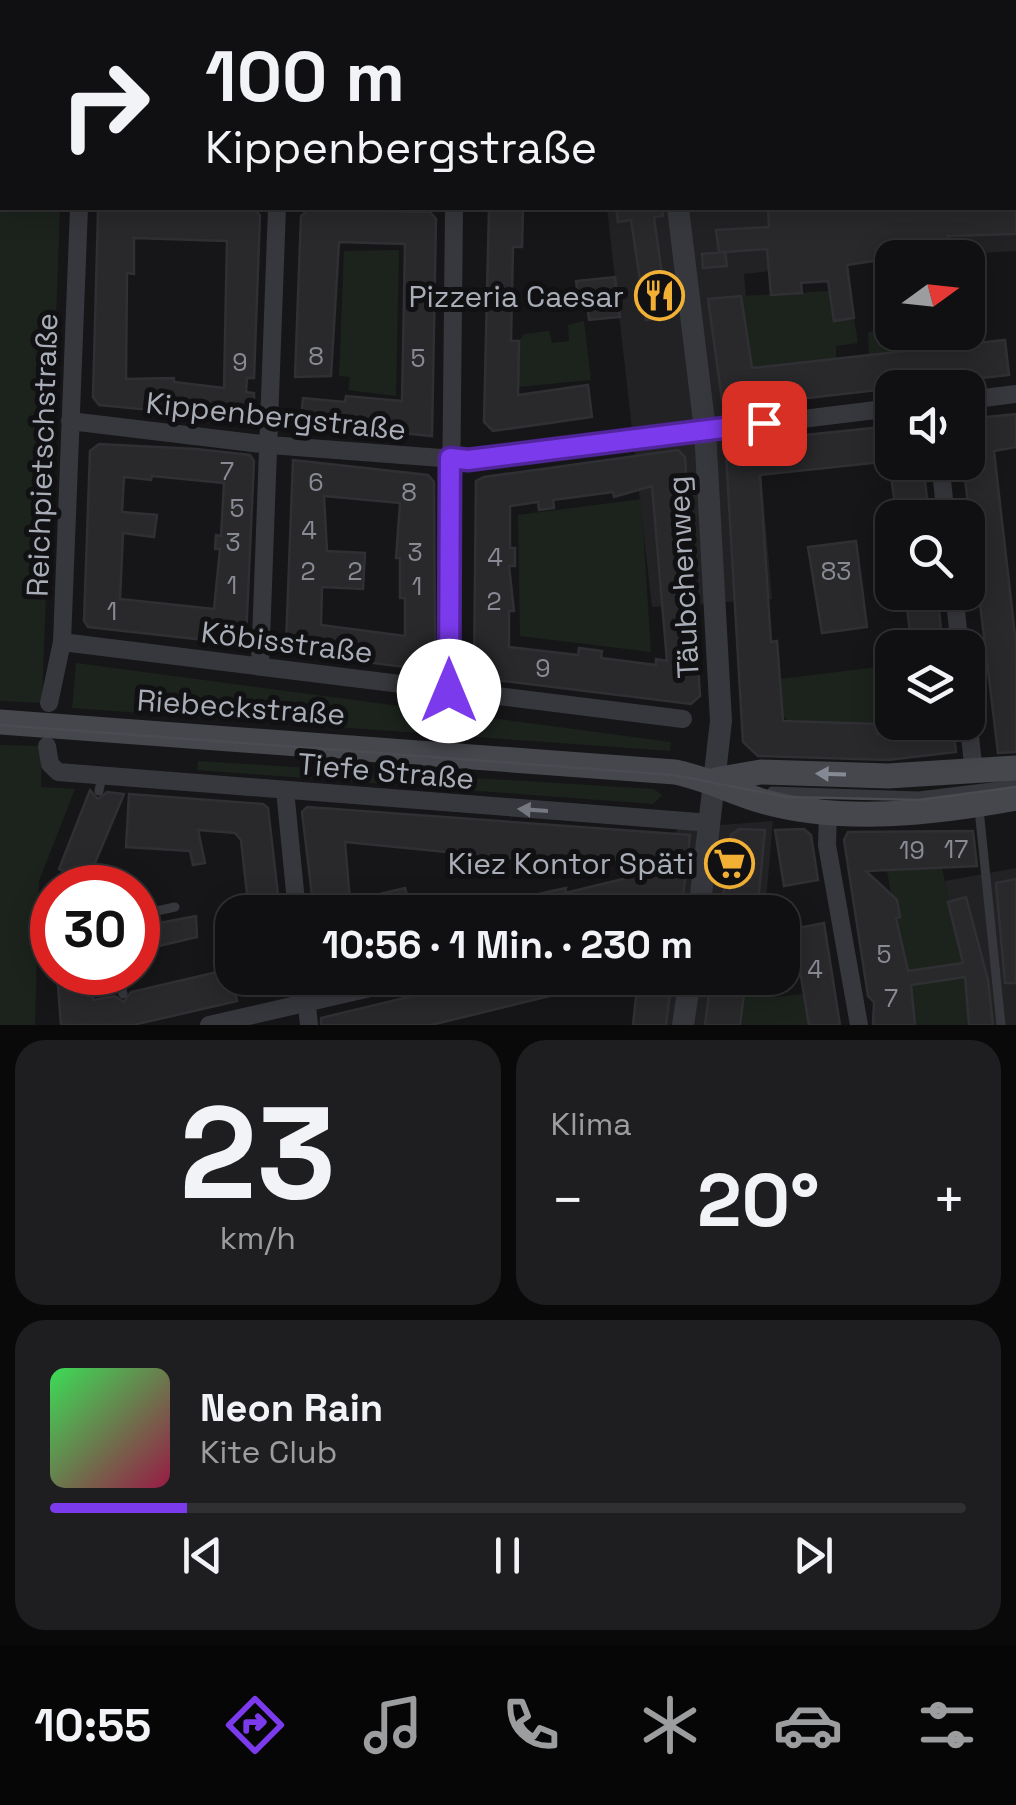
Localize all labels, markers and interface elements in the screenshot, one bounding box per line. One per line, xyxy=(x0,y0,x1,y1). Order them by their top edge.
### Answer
text: 100 m xyxy=(205,32,405,121)
icon: right xyxy=(40,40,170,170)
text: Kippenbergstraße xyxy=(205,119,597,176)
north arrow xyxy=(875,240,985,350)
map controls xyxy=(875,240,985,740)
restaurant icon: Pizzeria Caesar xyxy=(633,270,685,322)
place label: Pizzeria Caesar xyxy=(408,277,624,316)
street label: Reichpietschstraße xyxy=(18,312,66,598)
house number: 8 xyxy=(308,340,324,372)
house number: 5 xyxy=(411,342,425,374)
house number: 9 xyxy=(232,346,248,378)
button: sound xyxy=(875,370,985,480)
pin xyxy=(722,381,807,466)
street label: Kippenbergstraße xyxy=(144,383,408,449)
icon: arrive xyxy=(737,396,792,451)
house number: 7 xyxy=(220,455,234,487)
house number: 6 xyxy=(308,466,324,498)
street label: Täubchenweg xyxy=(658,475,708,679)
house number: 8 xyxy=(401,476,417,508)
house number: 5 xyxy=(230,492,244,524)
button: search xyxy=(875,500,985,610)
house number: 4 xyxy=(301,514,317,546)
house number: 3 xyxy=(225,526,241,558)
house number: 3 xyxy=(407,536,423,568)
house number: 4 xyxy=(487,541,503,573)
house number: 2 xyxy=(300,555,316,587)
house number: 2 xyxy=(347,555,363,587)
house number: 83 xyxy=(821,555,851,587)
house number: 1 xyxy=(227,569,237,601)
house number: 1 xyxy=(412,570,422,602)
house number: 2 xyxy=(486,585,502,617)
house number: 1 xyxy=(107,595,117,627)
street label: Köbisstraße xyxy=(199,612,375,672)
button: layers xyxy=(875,630,985,740)
position arrow xyxy=(397,639,501,743)
house number: 9 xyxy=(535,652,551,684)
street label: Riebeckstraße xyxy=(136,680,346,734)
street label: Tiefe Straße xyxy=(296,744,476,798)
one-way arrow xyxy=(815,766,847,782)
one-way arrow xyxy=(516,802,548,818)
house number: 17 xyxy=(944,833,968,865)
house number: 19 xyxy=(899,834,925,866)
supermarket icon: Kiez Kontor Späti xyxy=(703,837,755,889)
place label: Kiez Kontor Späti xyxy=(448,844,694,883)
speed limit sign: 30 xyxy=(30,865,160,995)
text: 10:56 · 1 Min. · 230 m xyxy=(322,921,693,969)
house number: 5 xyxy=(877,938,891,970)
house number: 4 xyxy=(807,953,823,985)
house number: 7 xyxy=(884,982,898,1014)
text: 23 xyxy=(180,1070,336,1236)
text: Klima xyxy=(551,1104,632,1144)
text: 20° xyxy=(697,1152,820,1248)
text: − xyxy=(551,1165,585,1235)
text: + xyxy=(932,1165,966,1235)
text: km/h xyxy=(220,1218,296,1258)
text: Neon Rain xyxy=(200,1384,383,1432)
text: Kite Club xyxy=(200,1432,337,1472)
icon: previous xyxy=(175,1528,230,1583)
icon: pause xyxy=(480,1528,535,1583)
icon: next xyxy=(786,1528,841,1583)
icon: directions xyxy=(220,1690,290,1760)
icon: music xyxy=(358,1690,428,1760)
icon: phone xyxy=(496,1690,566,1760)
icon: climate xyxy=(635,1690,705,1760)
icon: car xyxy=(773,1690,843,1760)
icon: filters xyxy=(912,1690,982,1760)
text: 10:55 xyxy=(34,1697,151,1754)

